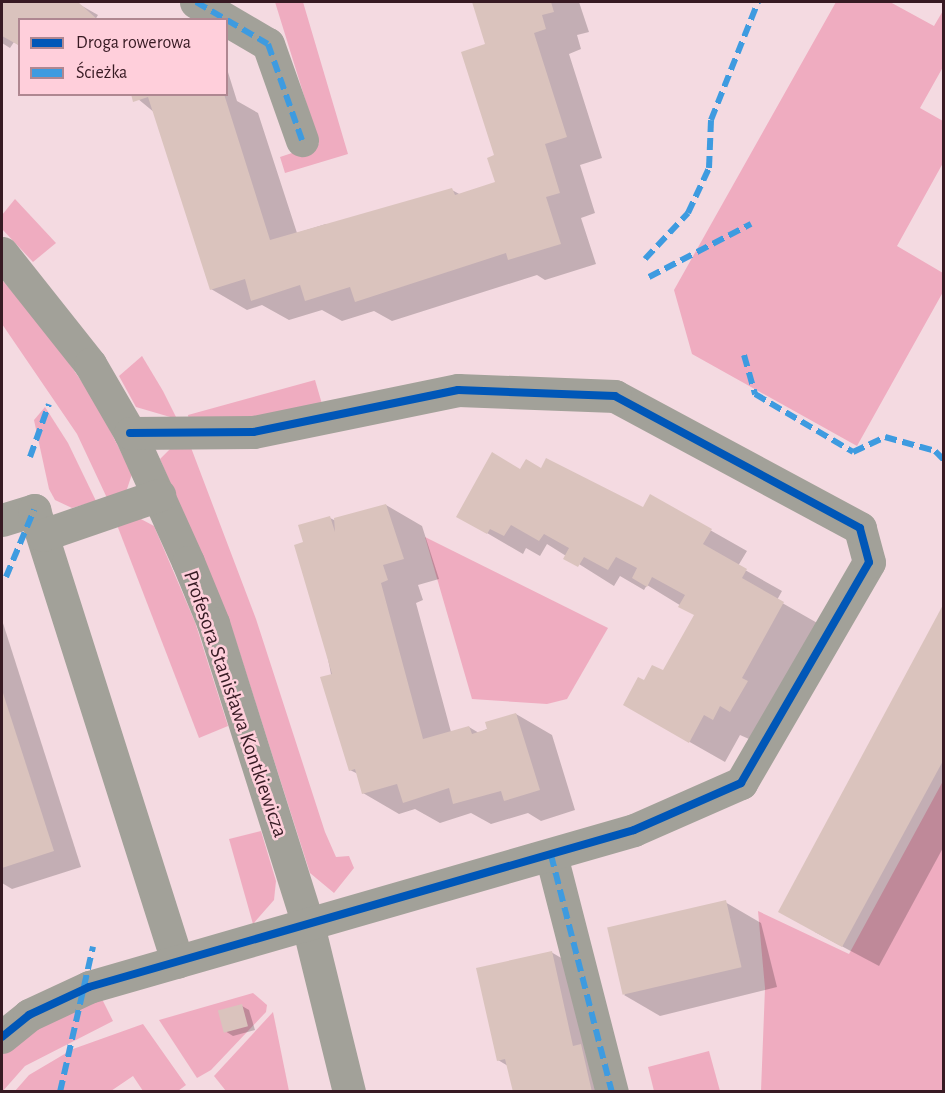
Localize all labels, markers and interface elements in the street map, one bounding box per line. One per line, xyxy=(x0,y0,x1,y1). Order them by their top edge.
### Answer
legend xyxy=(18,18,228,96)
text: Droga rowerowa xyxy=(76,34,191,52)
text: Ścieżka xyxy=(76,64,127,82)
street label: Profesora Stanisława Kontkiewicza xyxy=(177,567,293,841)

